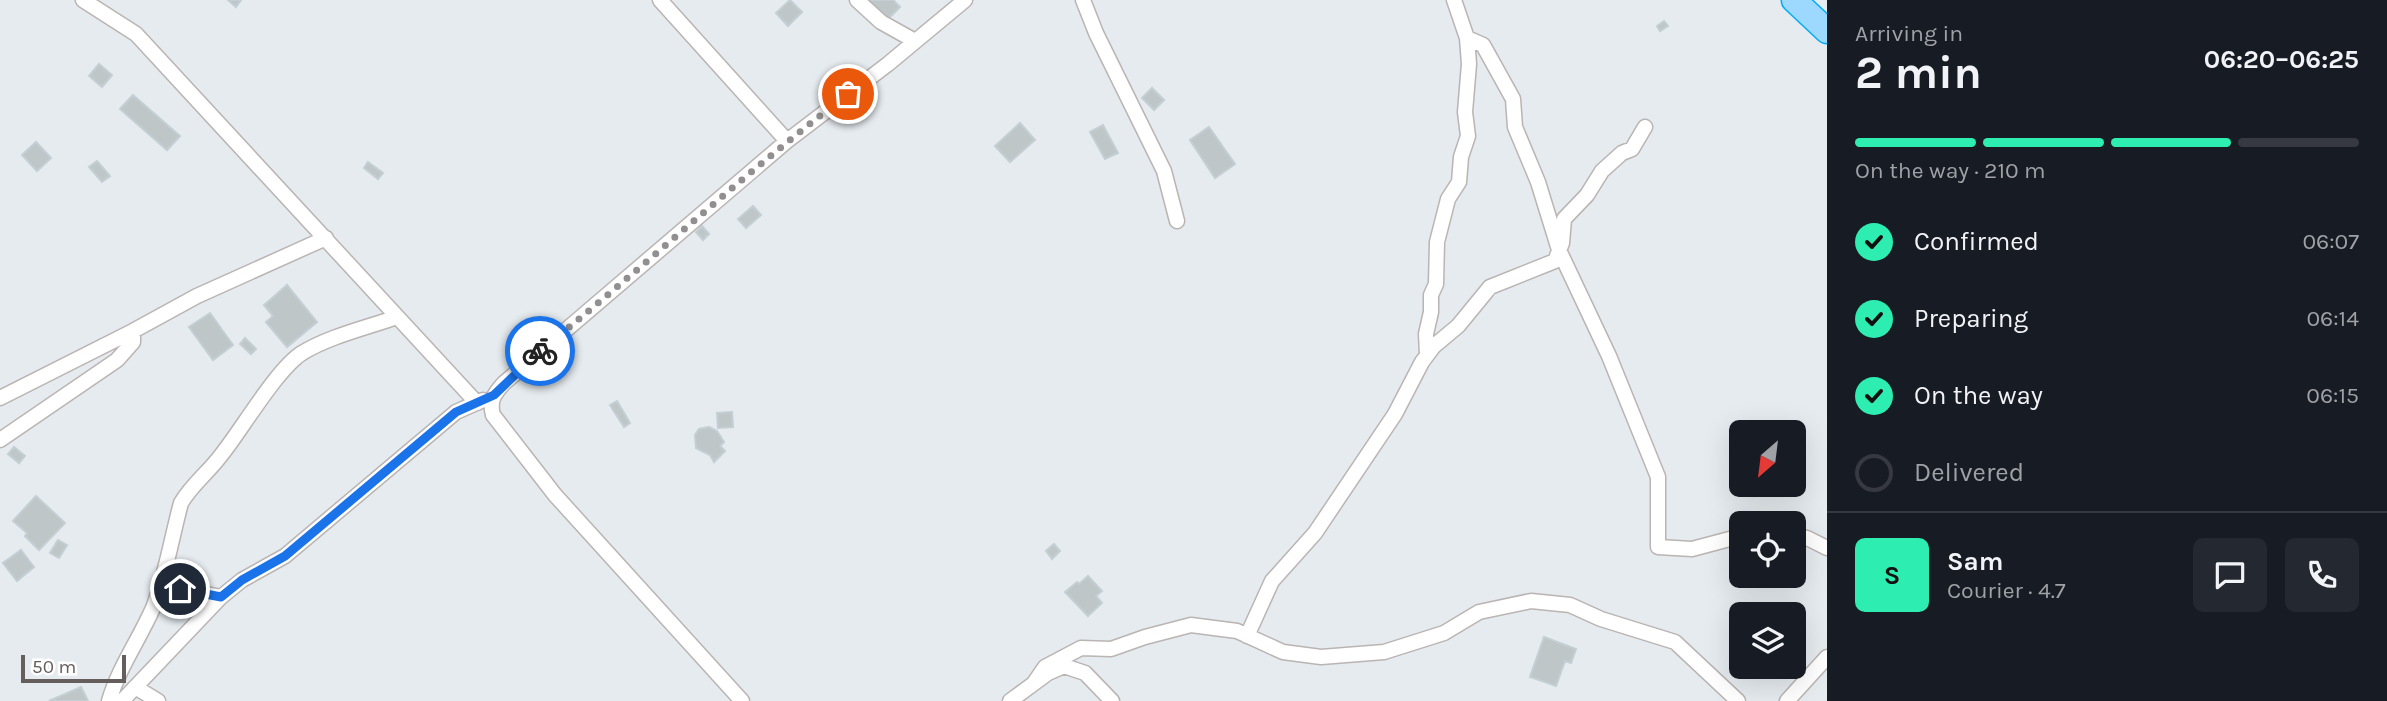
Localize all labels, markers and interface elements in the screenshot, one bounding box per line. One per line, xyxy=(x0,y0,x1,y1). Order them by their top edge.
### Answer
text: Arriving in xyxy=(1855,20,1963,47)
text: 06:20–06:25 xyxy=(2204,44,2359,75)
text: 2 min xyxy=(1855,46,1982,100)
pin xyxy=(818,64,878,124)
icon: bag xyxy=(829,75,867,113)
text: On the way · 210 m xyxy=(1855,157,2046,184)
icon: check xyxy=(1855,223,1893,261)
text: Confirmed xyxy=(1914,226,2039,257)
text: 06:07 xyxy=(2302,228,2359,255)
icon: check xyxy=(1855,300,1893,338)
text: Preparing xyxy=(1914,303,2028,334)
text: 06:14 xyxy=(2306,305,2359,332)
courier xyxy=(505,316,575,386)
icon: bike xyxy=(521,332,559,370)
icon: check xyxy=(1855,377,1893,415)
text: On the way xyxy=(1914,380,2043,411)
text: 06:15 xyxy=(2306,382,2359,409)
north arrow xyxy=(1729,420,1806,497)
map controls xyxy=(1729,420,1806,679)
text: Delivered xyxy=(1914,457,2024,488)
button: locate xyxy=(1729,511,1806,588)
button: chat xyxy=(2193,538,2267,612)
button: phone xyxy=(2285,538,2359,612)
text: Sam xyxy=(1947,546,2003,577)
pin xyxy=(150,559,210,619)
text: S xyxy=(1884,560,1900,591)
icon: home xyxy=(161,570,199,608)
text: Courier · 4.7 xyxy=(1947,577,2066,604)
button: layers xyxy=(1729,602,1806,679)
scale bar xyxy=(21,652,126,684)
text: 50 m xyxy=(32,656,76,678)

